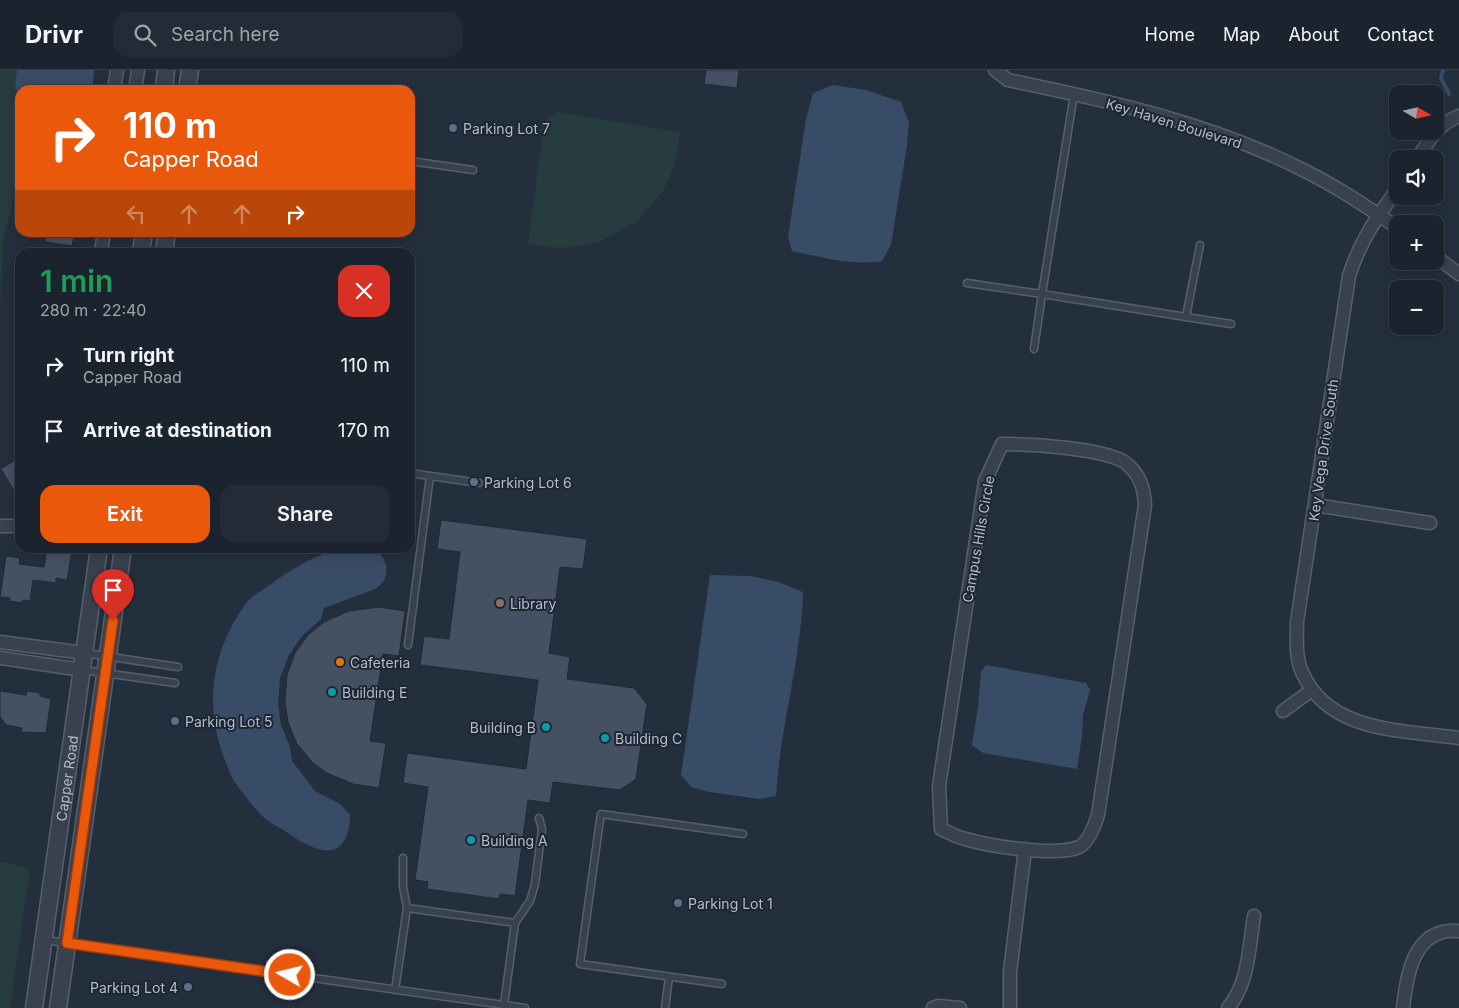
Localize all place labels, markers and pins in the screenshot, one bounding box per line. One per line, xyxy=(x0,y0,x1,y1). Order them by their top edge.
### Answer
place label: Parking Lot 7 xyxy=(463,120,550,137)
marker: Parking Lot 7 xyxy=(447,122,459,134)
place label: Parking Lot 6 xyxy=(484,474,572,491)
marker: Parking Lot 6 xyxy=(468,476,480,488)
pin xyxy=(92,569,134,620)
place label: Library xyxy=(510,595,557,612)
marker: Library xyxy=(494,597,506,609)
place label: Cafeteria xyxy=(350,654,410,671)
marker: Cafeteria xyxy=(334,656,346,668)
place label: Building E xyxy=(342,684,407,701)
marker: Building E xyxy=(326,686,338,698)
place label: Parking Lot 5 xyxy=(185,713,273,730)
marker: Parking Lot 5 xyxy=(169,715,181,727)
place label: Building B xyxy=(470,719,536,736)
marker: Building B xyxy=(540,721,552,733)
place label: Building C xyxy=(615,730,682,747)
marker: Building C xyxy=(599,732,611,744)
place label: Building A xyxy=(481,832,548,849)
marker: Building A xyxy=(465,834,477,846)
place label: Parking Lot 1 xyxy=(688,895,773,912)
marker: Parking Lot 1 xyxy=(672,897,684,909)
place label: Parking Lot 4 xyxy=(90,979,178,996)
marker: Parking Lot 4 xyxy=(182,981,194,993)

